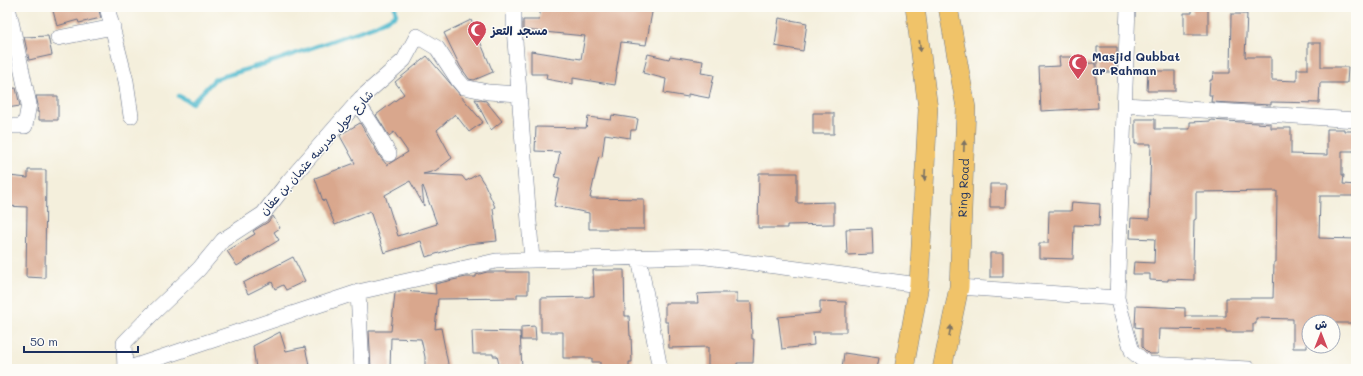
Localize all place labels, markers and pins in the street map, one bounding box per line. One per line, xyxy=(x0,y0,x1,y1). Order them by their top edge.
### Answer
mosque icon: مسجد التعز xyxy=(466,19,488,47)
place label: مسجد التعز xyxy=(490,22,548,38)
place label: Masjid Qubbat ar Rahman xyxy=(1092,48,1180,78)
mosque icon: Masjid Qubbat ar Rahman xyxy=(1067,52,1089,80)

